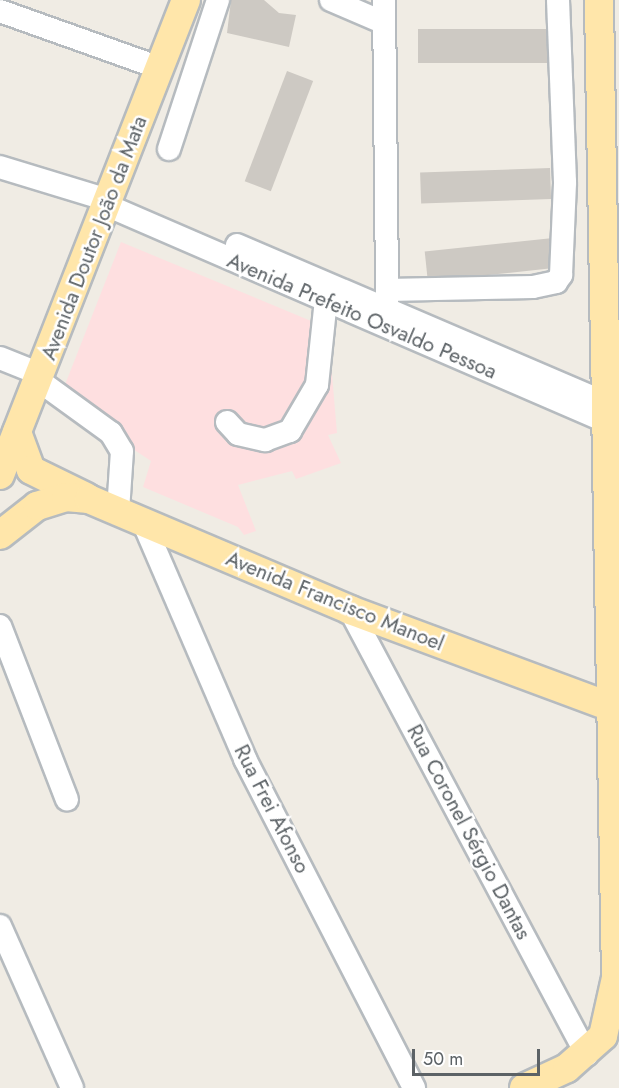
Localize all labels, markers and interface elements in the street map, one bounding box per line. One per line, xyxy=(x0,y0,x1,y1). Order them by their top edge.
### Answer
street label: Avenida Doutor João da Mata xyxy=(36,112,152,364)
street label: Avenida Prefeito Osvaldo Pessoa xyxy=(223,248,501,384)
street label: Avenida Francisco Manoel xyxy=(222,546,448,656)
street label: Rua Coronel Sérgio Dantas xyxy=(402,720,536,944)
street label: Rua Frei Afonso xyxy=(229,740,315,878)
scale bar xyxy=(415,1037,542,1075)
text: 50 m xyxy=(423,1046,463,1072)

